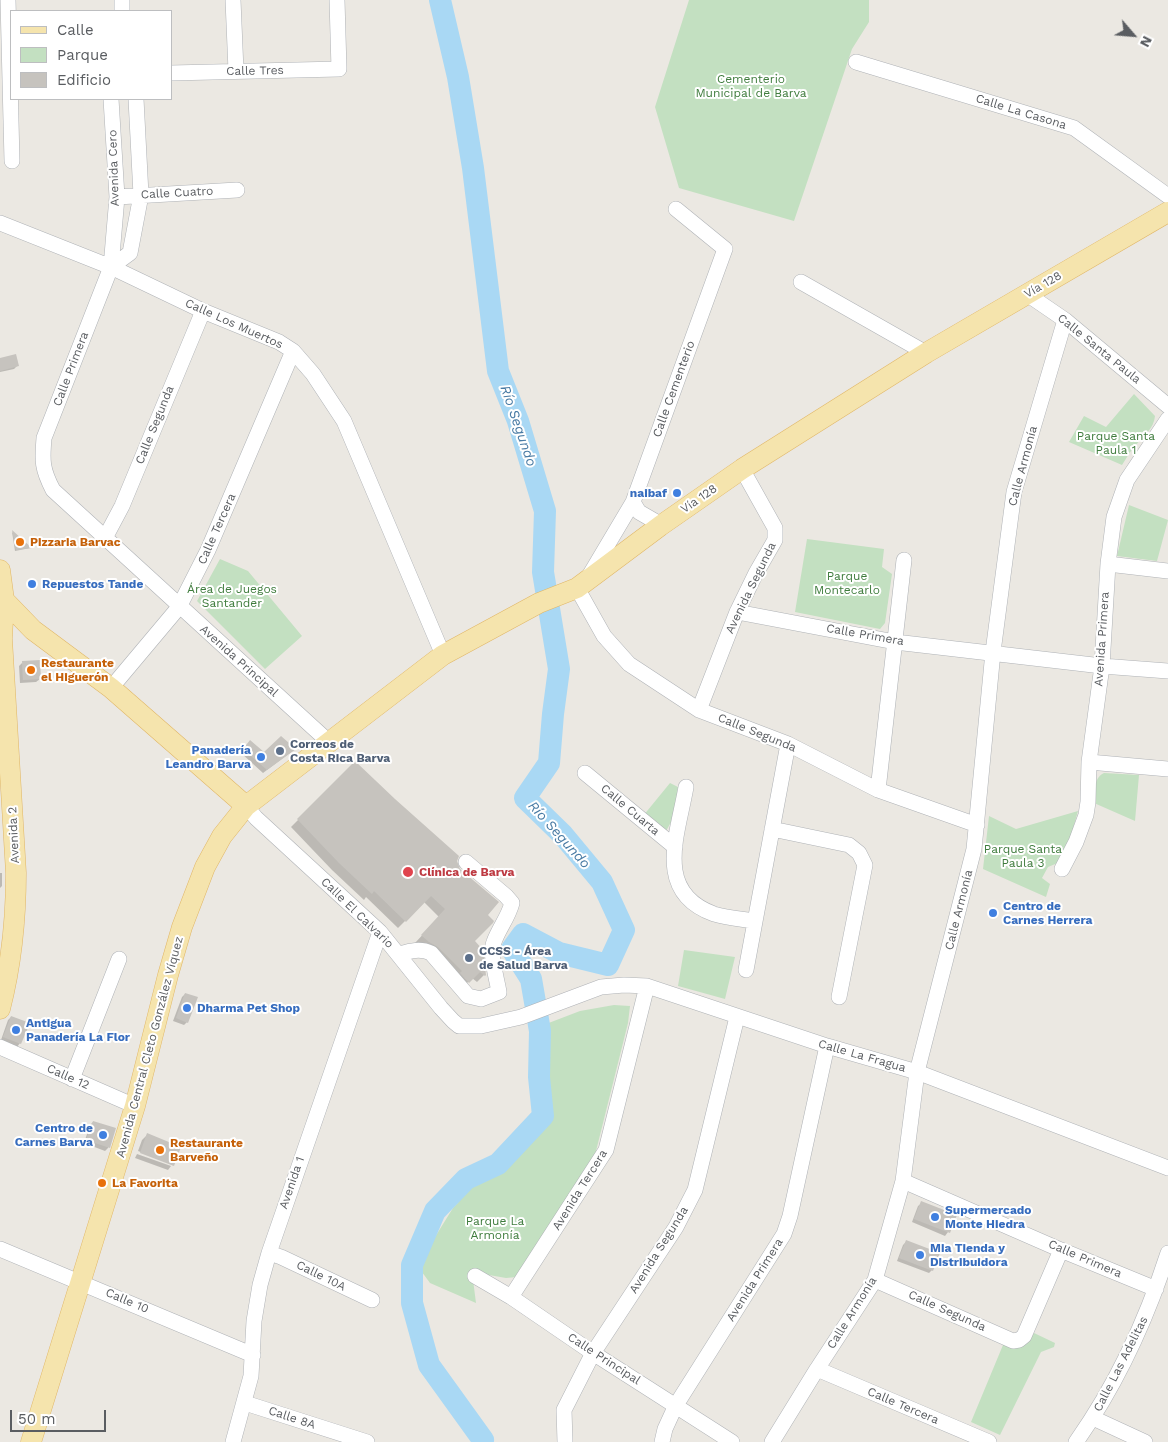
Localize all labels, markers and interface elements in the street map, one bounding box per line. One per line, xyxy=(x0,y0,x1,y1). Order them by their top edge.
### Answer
legend xyxy=(10,10,172,100)
north arrow xyxy=(1108,10,1158,60)
text: Calle xyxy=(57,21,94,39)
text: N xyxy=(1137,34,1156,50)
text: Parque xyxy=(57,46,108,64)
street label: Calle Tres xyxy=(226,63,284,79)
text: Edificio xyxy=(57,71,111,89)
park label: Cementerio Municipal de Barva xyxy=(695,72,807,100)
street label: Calle La Casona xyxy=(974,91,1068,133)
street label: Avenida Cero xyxy=(105,129,123,207)
street label: Calle Cuatro xyxy=(140,184,214,202)
street label: Vía 128 xyxy=(1022,269,1064,301)
street label: Calle Los Muertos xyxy=(183,296,285,352)
street label: Calle Santa Paula xyxy=(1054,311,1144,387)
street label: Calle Primera xyxy=(50,330,92,408)
street label: Calle Cementerio xyxy=(650,339,698,439)
water label: Río Segundo xyxy=(496,383,540,469)
street label: Calle Segunda xyxy=(133,384,177,466)
street label: Calle Armonía xyxy=(1005,424,1041,508)
park label: Parque Santa Paula 1 xyxy=(1077,429,1155,457)
street label: Vía 128 xyxy=(678,481,720,517)
place label: naibaf xyxy=(630,486,667,500)
marker: naibaf xyxy=(671,487,683,499)
street label: Calle Tercera xyxy=(195,491,239,567)
place label: Pizzaria Barvac xyxy=(30,535,121,549)
marker: Pizzaria Barvac xyxy=(14,536,26,548)
street label: Avenida Segunda xyxy=(723,540,779,636)
park label: Parque Montecarlo xyxy=(814,569,880,597)
place label: Repuestos Tande xyxy=(42,577,143,591)
marker: Repuestos Tande xyxy=(26,578,38,590)
park label: Área de Juegos Santander xyxy=(187,582,277,610)
street label: Avenida Primera xyxy=(1092,591,1112,687)
street label: Calle Primera xyxy=(825,621,905,649)
street label: Avenida Principal xyxy=(197,622,281,700)
place label: Restaurante el Higuerón xyxy=(41,656,114,684)
marker: Restaurante el Higuerón xyxy=(25,664,37,676)
street label: Calle Segunda xyxy=(716,711,798,755)
place label: Correos de Costa Rica Barva xyxy=(290,737,390,765)
place label: Panadería Leandro Barva xyxy=(165,743,251,771)
marker: Correos de Costa Rica Barva xyxy=(274,745,286,757)
marker: Panadería Leandro Barva xyxy=(255,751,267,763)
street label: Calle Cuarta xyxy=(598,781,662,839)
water label: Río Segundo xyxy=(524,798,594,872)
street label: Avenida 2 xyxy=(5,806,23,864)
park label: Parque Santa Paula 3 xyxy=(984,842,1062,870)
marker: Clínica de Barva xyxy=(401,865,415,879)
place label: Clínica de Barva xyxy=(419,865,514,879)
street label: Calle Armonía xyxy=(942,868,976,952)
street label: Calle El Calvario xyxy=(318,875,396,951)
place label: Centro de Carnes Herrera xyxy=(1003,899,1093,927)
marker: Centro de Carnes Herrera xyxy=(987,907,999,919)
street label: Avenida Central Cleto González Víquez xyxy=(113,935,187,1159)
place label: CCSS - Área de Salud Barva xyxy=(479,944,568,972)
marker: CCSS - Área de Salud Barva xyxy=(463,952,475,964)
place label: Dharma Pet Shop xyxy=(197,1001,300,1015)
marker: Dharma Pet Shop xyxy=(181,1002,193,1014)
place label: Antigua Panadería La Flor xyxy=(26,1016,130,1044)
marker: Antigua Panadería La Flor xyxy=(10,1024,22,1036)
street label: Calle La Fragua xyxy=(817,1037,907,1075)
street label: Calle 12 xyxy=(44,1061,92,1093)
place label: Centro de Carnes Barva xyxy=(15,1121,93,1149)
marker: Centro de Carnes Barva xyxy=(97,1129,109,1141)
place label: Restaurante Barveño xyxy=(170,1136,243,1164)
marker: Restaurante Barveño xyxy=(154,1144,166,1156)
street label: Avenida Tercera xyxy=(549,1147,611,1233)
street label: Avenida 1 xyxy=(276,1155,308,1211)
place label: La Favorita xyxy=(112,1176,178,1190)
marker: La Favorita xyxy=(96,1177,108,1189)
place label: Supermercado Monte Hiedra xyxy=(945,1203,1032,1231)
street label: Avenida Segunda xyxy=(626,1204,692,1296)
marker: Supermercado Monte Hiedra xyxy=(929,1211,941,1223)
park label: Parque La Armonía xyxy=(466,1214,524,1242)
street label: Avenida Primera xyxy=(724,1236,786,1324)
street label: Calle Primera xyxy=(1046,1237,1124,1281)
place label: Mia Tienda y Distribuidora xyxy=(930,1241,1008,1269)
marker: Mia Tienda y Distribuidora xyxy=(914,1249,926,1261)
street label: Calle 10A xyxy=(294,1258,348,1294)
street label: Calle Armonía xyxy=(824,1274,880,1352)
street label: Calle 10 xyxy=(103,1285,151,1317)
street label: Calle Segunda xyxy=(906,1287,988,1335)
street label: Calle Las Adelitas xyxy=(1091,1314,1151,1414)
street label: Calle Principal xyxy=(565,1330,643,1388)
street label: Calle Tercera xyxy=(865,1385,941,1427)
scale bar xyxy=(12,1400,109,1432)
street label: Calle 8A xyxy=(267,1404,317,1432)
text: 50 m xyxy=(18,1410,55,1428)

